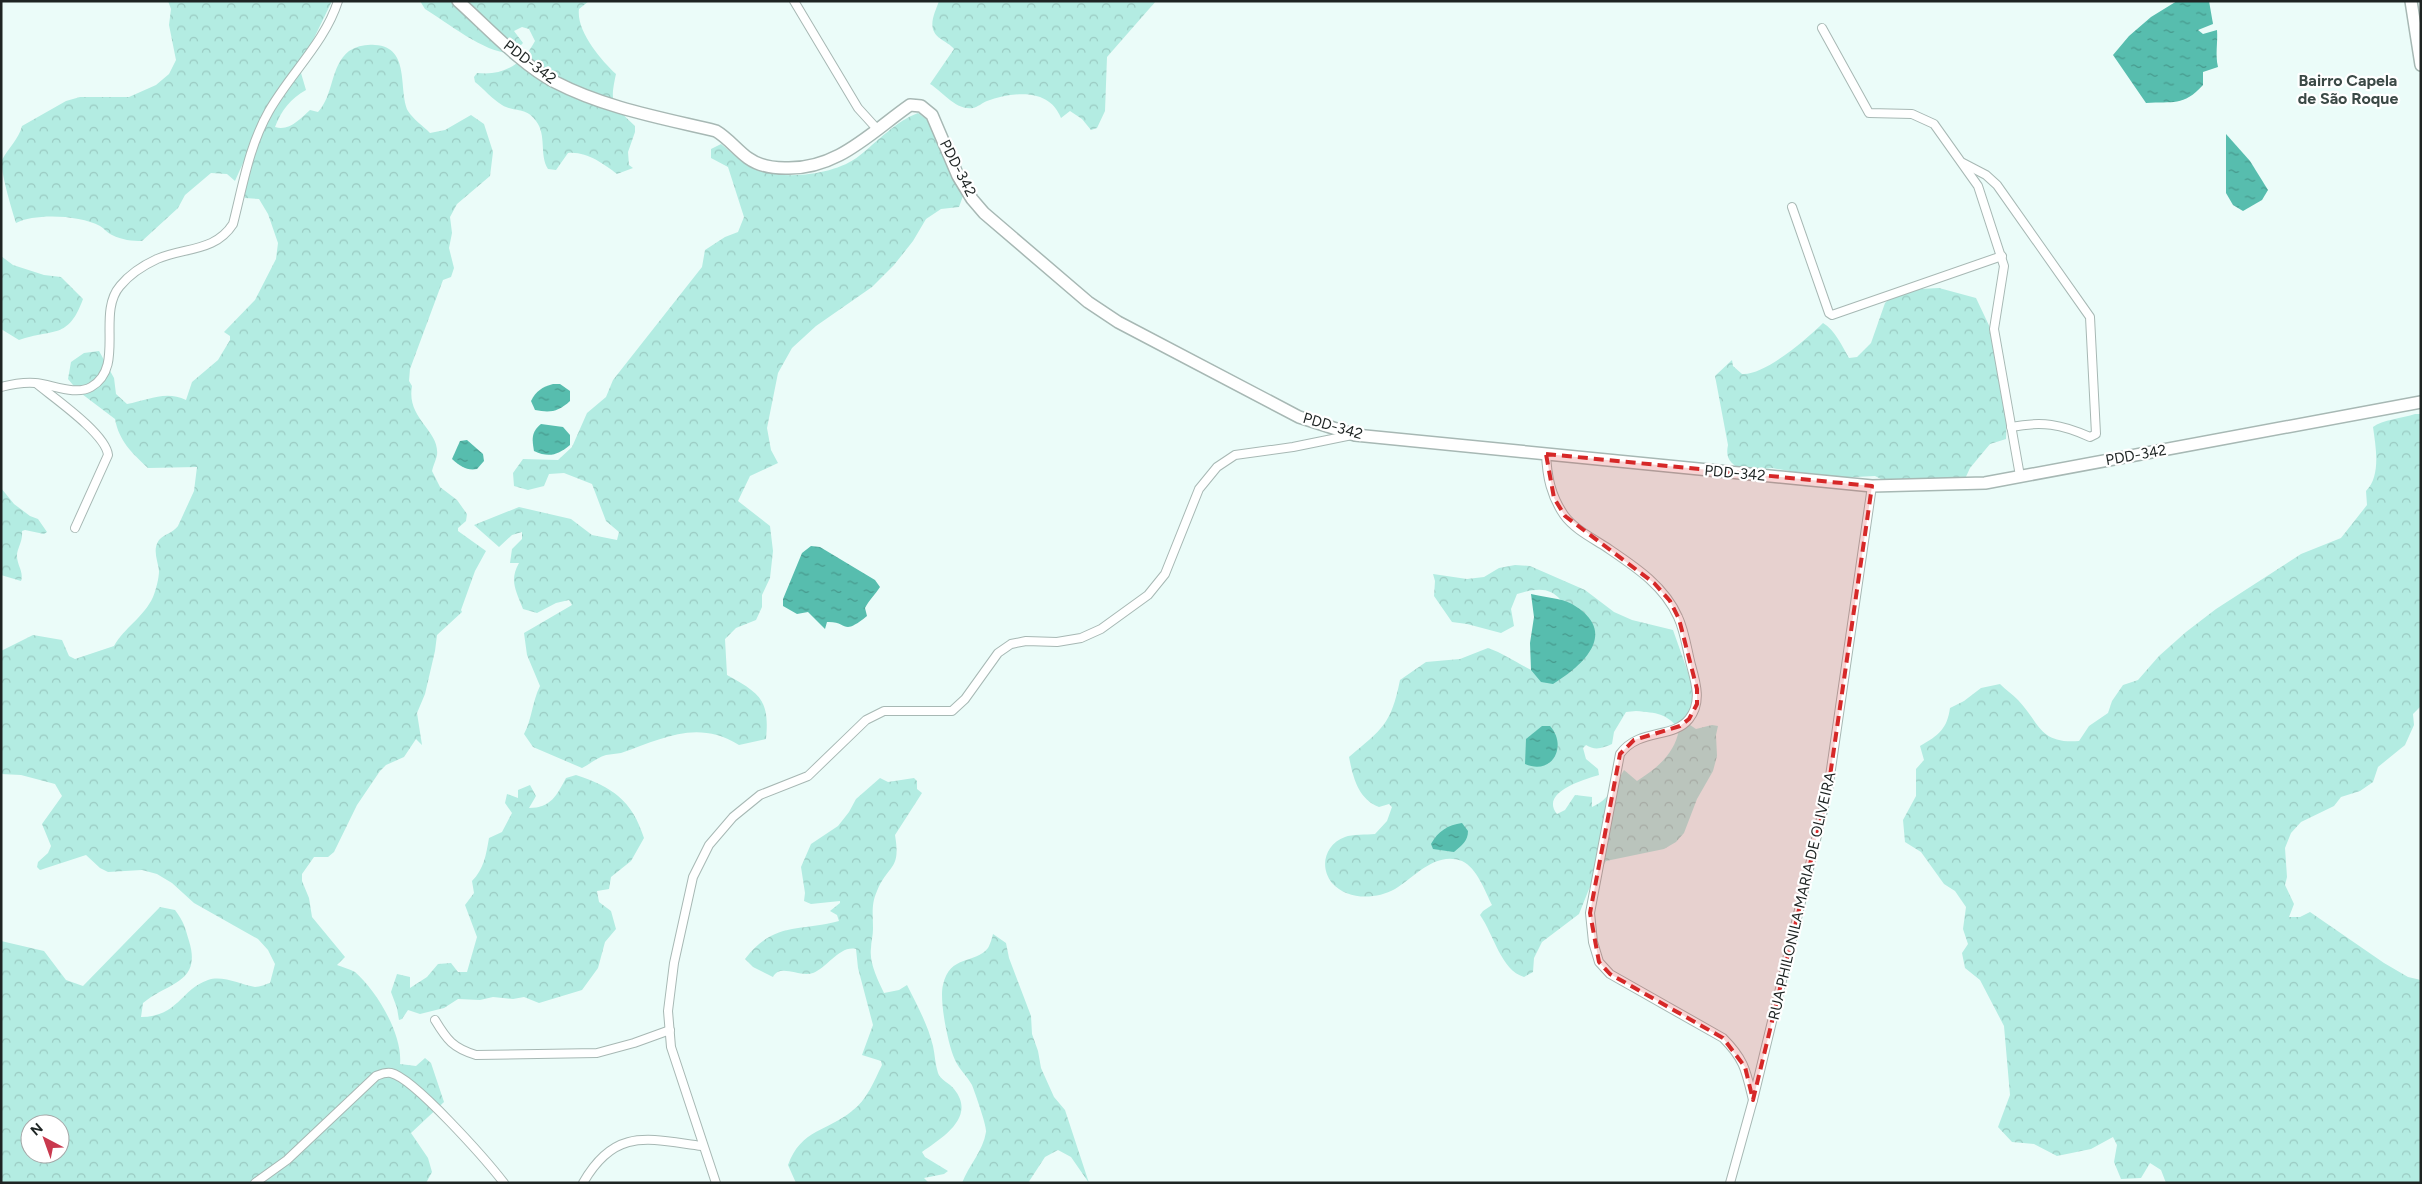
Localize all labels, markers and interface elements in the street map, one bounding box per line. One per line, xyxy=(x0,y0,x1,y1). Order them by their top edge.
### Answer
street label: PDD-342 xyxy=(500,36,560,88)
district label: Bairro Capela de São Roque xyxy=(2298,71,2398,108)
street label: PDD-342 xyxy=(936,137,980,199)
street label: PDD-342 xyxy=(1301,409,1365,443)
street label: PDD-342 xyxy=(2104,441,2168,469)
street label: PDD-342 xyxy=(1704,461,1766,485)
street label: RUA PHILONILA MARIA DE OLIVEIRA xyxy=(1765,770,1839,1022)
north arrow xyxy=(20,1114,70,1164)
text: N xyxy=(27,1120,46,1140)

